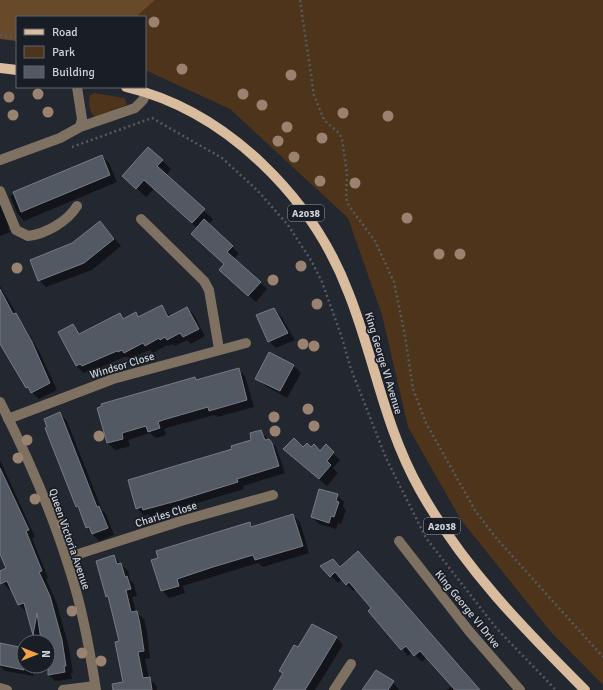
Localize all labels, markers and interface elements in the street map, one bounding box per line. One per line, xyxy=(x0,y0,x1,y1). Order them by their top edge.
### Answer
legend xyxy=(16,16,146,88)
text: Road xyxy=(52,25,78,40)
text: Park xyxy=(52,45,75,60)
text: Building xyxy=(52,65,95,80)
road number: A2038 xyxy=(288,205,324,221)
street label: King George VI Avenue xyxy=(362,311,405,416)
street label: Windsor Close xyxy=(88,349,156,381)
street label: Queen Victoria Avenue xyxy=(46,487,93,591)
street label: Charles Close xyxy=(134,499,199,530)
road number: A2038 xyxy=(424,518,460,534)
street label: King George VI Drive xyxy=(432,568,503,651)
north arrow xyxy=(16,634,56,674)
text: N xyxy=(39,650,52,658)

